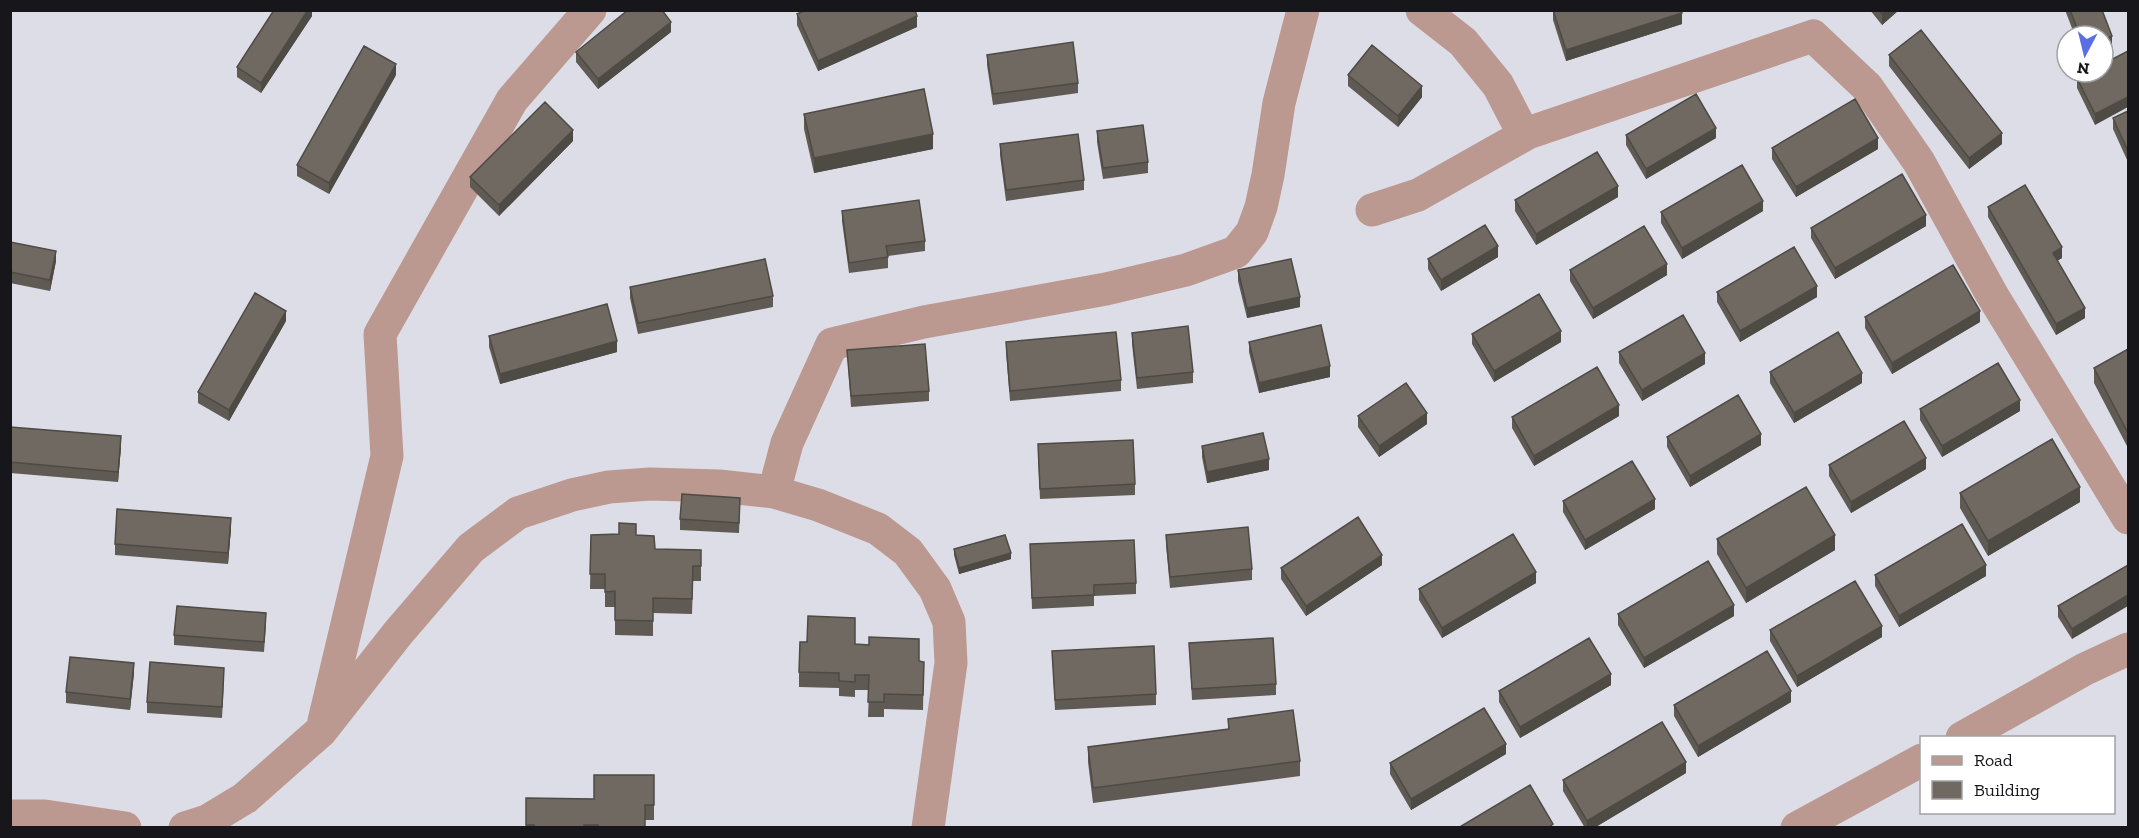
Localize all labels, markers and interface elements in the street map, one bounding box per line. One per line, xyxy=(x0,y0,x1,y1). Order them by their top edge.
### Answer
north arrow xyxy=(2055,24,2115,84)
text: N xyxy=(2076,58,2090,79)
legend xyxy=(1920,736,2115,814)
text: Road xyxy=(1974,749,2013,771)
text: Building xyxy=(1974,779,2040,801)

